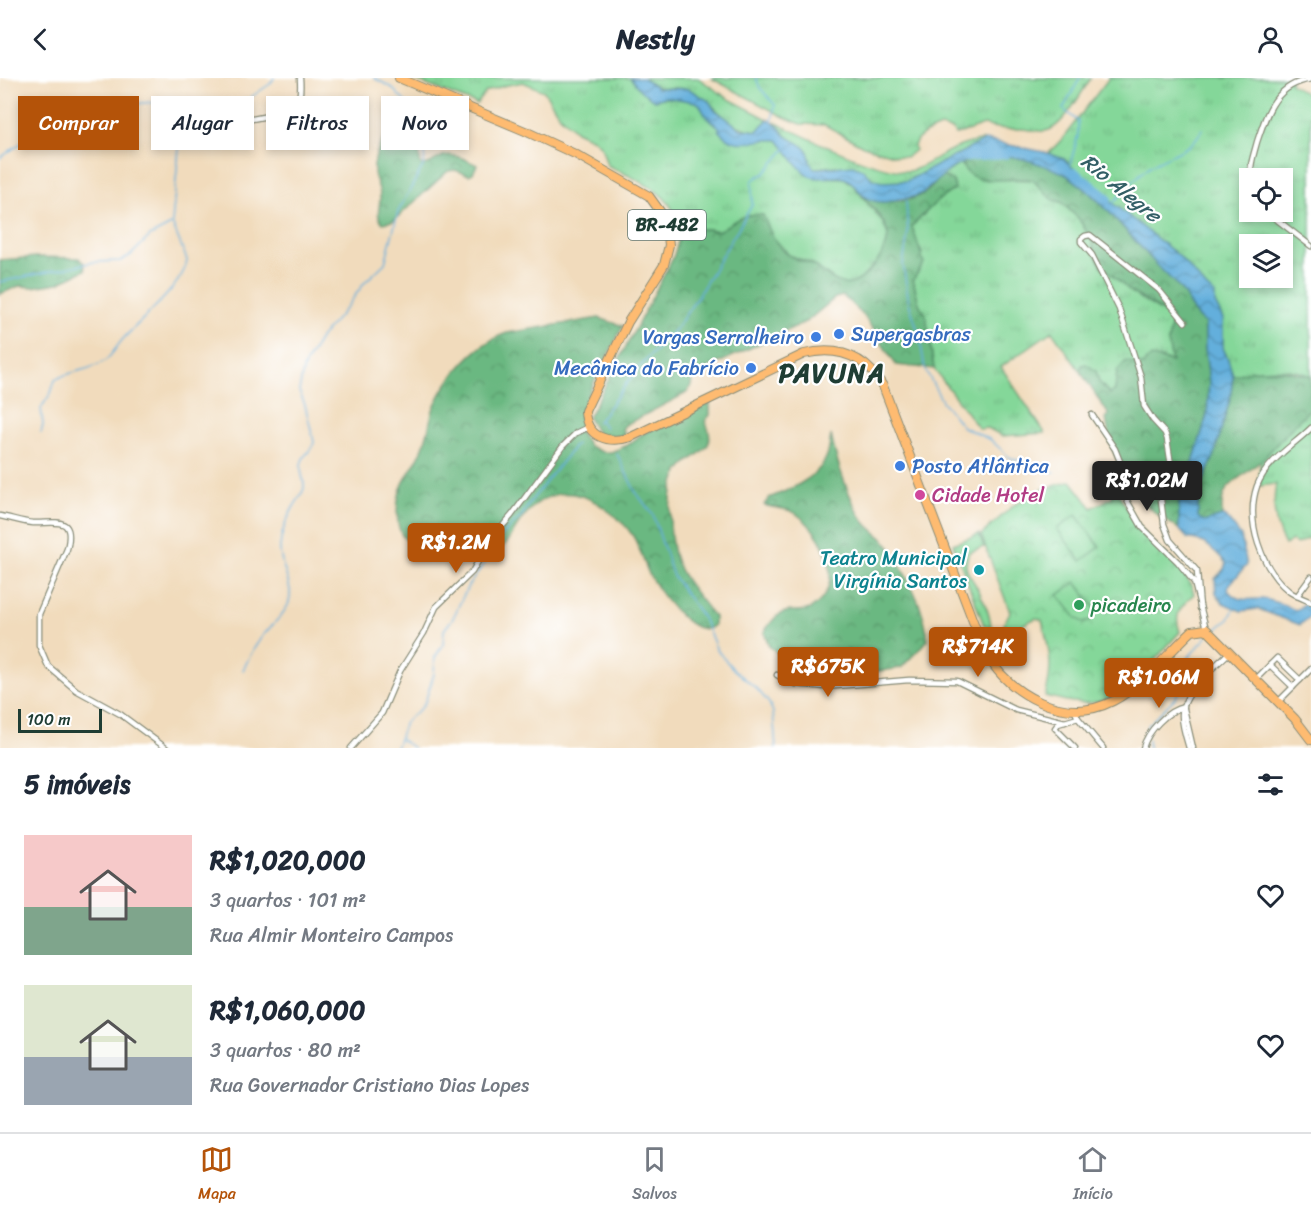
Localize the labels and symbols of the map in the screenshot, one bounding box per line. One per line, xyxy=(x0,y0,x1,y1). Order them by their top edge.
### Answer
water label: Rio Alegre xyxy=(1072,143,1171,234)
road number: BR-482 xyxy=(628,210,706,240)
place label: Supergasbras xyxy=(851,317,972,352)
place label: Vargas Serralheiro xyxy=(643,320,804,355)
marker: Supergasbras xyxy=(832,327,846,341)
marker: Vargas Serralheiro xyxy=(809,330,823,344)
district label: PAVUNA xyxy=(778,350,886,396)
place label: Mecânica do Fabrício xyxy=(554,351,739,386)
marker: Mecânica do Fabrício xyxy=(744,361,758,375)
place label: Posto Atlântica xyxy=(912,449,1050,484)
marker: Posto Atlântica xyxy=(893,459,907,473)
pin: R$1.02M xyxy=(1092,461,1202,512)
place label: Cidade Hotel xyxy=(932,478,1046,513)
marker: Cidade Hotel xyxy=(913,488,927,502)
pin: R$1.2M xyxy=(407,523,505,574)
place label: Teatro Municipal Virgínia Santos xyxy=(820,541,968,599)
marker: Teatro Municipal Virgínia Santos xyxy=(972,563,986,577)
place label: picadeiro xyxy=(1090,588,1171,623)
marker: picadeiro xyxy=(1072,598,1086,612)
pin: R$714K xyxy=(929,627,1027,678)
pin: R$675K xyxy=(779,647,877,698)
pin: R$1.06M xyxy=(1104,658,1214,709)
scale bar xyxy=(18,706,102,734)

